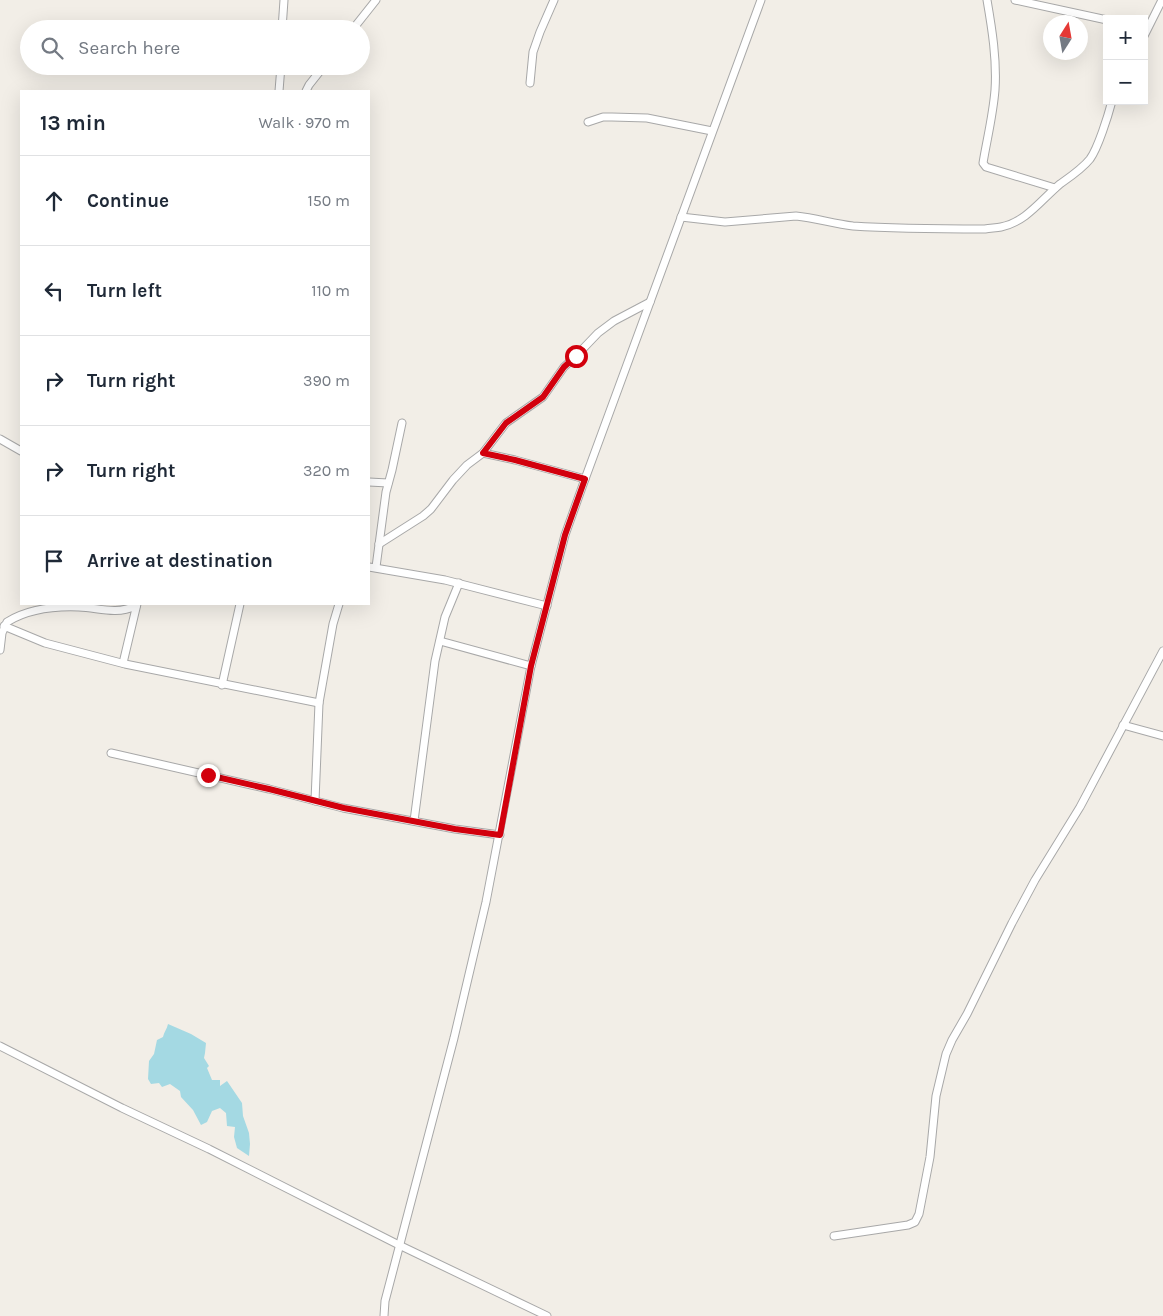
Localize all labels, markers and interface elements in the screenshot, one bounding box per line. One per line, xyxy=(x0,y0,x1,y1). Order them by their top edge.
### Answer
north arrow xyxy=(1043,15,1088,60)
map controls xyxy=(1103,15,1148,105)
button: + xyxy=(1103,15,1148,60)
search box xyxy=(20,20,370,75)
icon: search xyxy=(38,34,66,62)
text: Search here xyxy=(78,37,180,59)
button: − xyxy=(1103,60,1148,105)
text: 13 min xyxy=(40,111,106,135)
text: Walk · 970 m xyxy=(258,113,350,132)
icon: ahead xyxy=(40,187,68,215)
text: Continue xyxy=(87,190,169,212)
text: 150 m xyxy=(307,191,350,210)
icon: left xyxy=(40,277,68,305)
text: Turn left xyxy=(87,280,162,302)
text: 110 m xyxy=(311,281,350,300)
route start xyxy=(565,345,588,368)
icon: right xyxy=(40,367,68,395)
text: Turn right xyxy=(87,370,176,392)
text: 390 m xyxy=(303,371,350,390)
icon: right xyxy=(40,457,68,485)
text: Turn right xyxy=(87,460,176,482)
text: 320 m xyxy=(303,461,350,480)
icon: arrive xyxy=(40,547,68,575)
text: Arrive at destination xyxy=(87,550,273,572)
route end xyxy=(197,764,220,787)

